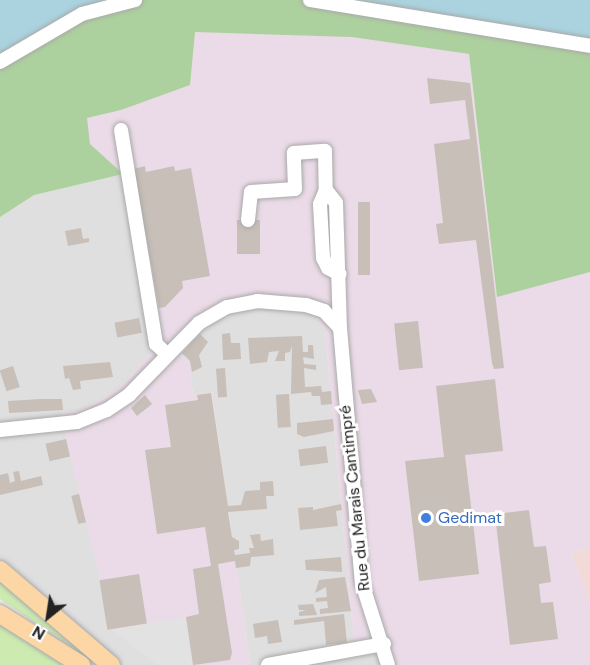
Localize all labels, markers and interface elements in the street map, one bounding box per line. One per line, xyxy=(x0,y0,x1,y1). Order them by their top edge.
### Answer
street label: Rue du Marais Cantimpré xyxy=(336,404,374,592)
place label: Gedimat xyxy=(438,508,502,528)
marker: Gedimat xyxy=(419,511,433,525)
north arrow xyxy=(18,587,78,647)
text: N xyxy=(28,621,49,645)

